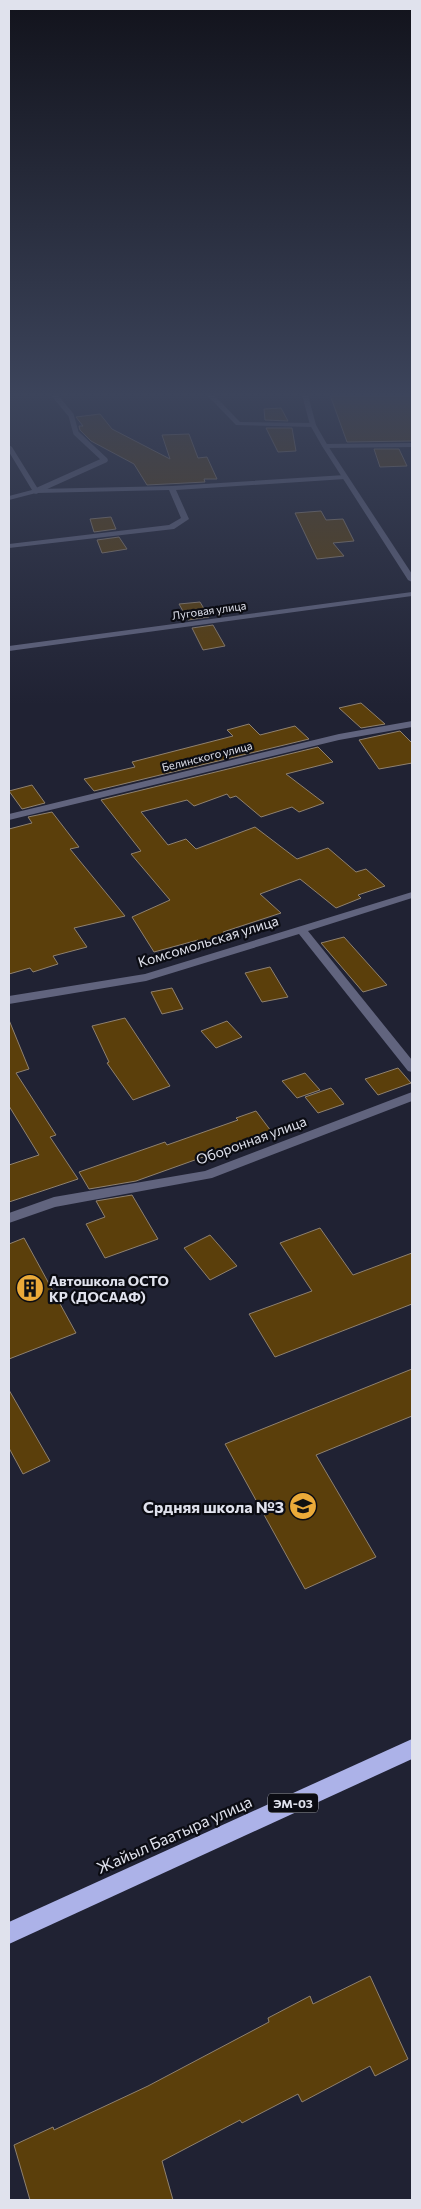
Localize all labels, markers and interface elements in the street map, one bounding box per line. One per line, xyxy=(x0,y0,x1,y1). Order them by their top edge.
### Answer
street label: Луговая улица xyxy=(171,598,247,622)
street label: Белинского улица xyxy=(160,738,254,774)
street label: Комсомольская улица xyxy=(136,912,280,970)
street label: Оборонная улица xyxy=(193,1112,309,1168)
place label: Автошкола ОСТО КР (ДОСААФ) xyxy=(49,1272,169,1305)
building icon: Автошкола ОСТО КР (ДОСААФ) xyxy=(15,1273,45,1303)
school or university icon: Срдняя школа №3 xyxy=(288,1491,318,1521)
place label: Срдняя школа №3 xyxy=(143,1497,284,1516)
street label: Жайыл Баатыра улица xyxy=(93,1791,255,1877)
road number: ЭМ-03 xyxy=(268,1794,318,1812)

